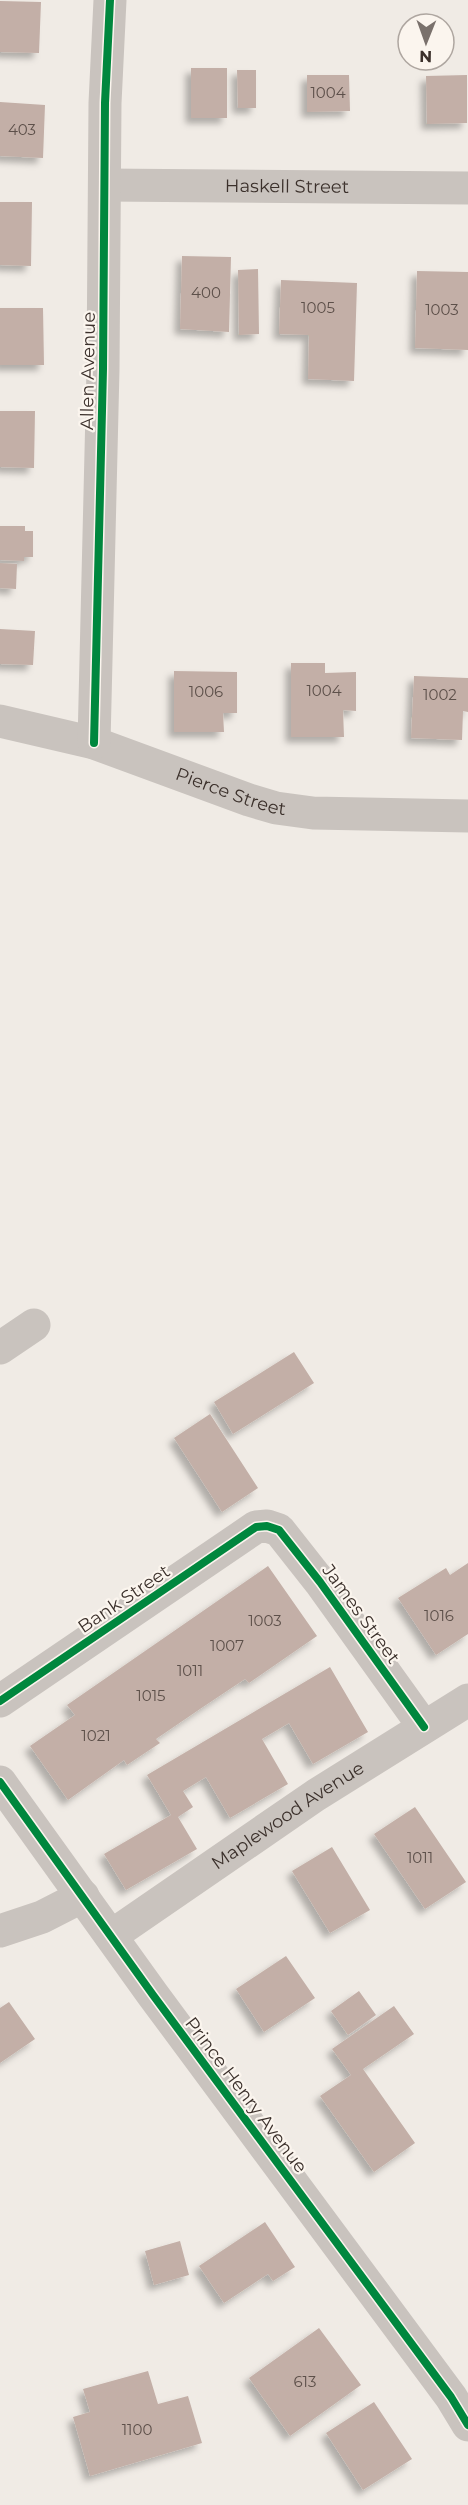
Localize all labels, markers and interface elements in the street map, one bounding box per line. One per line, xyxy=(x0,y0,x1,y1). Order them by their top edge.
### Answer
north arrow xyxy=(396,12,456,72)
text: N xyxy=(419,47,432,66)
house number: 1004 xyxy=(310,83,346,102)
house number: 403 xyxy=(8,120,36,139)
street label: Haskell Street xyxy=(225,175,349,198)
house number: 400 xyxy=(191,283,221,302)
house number: 1005 xyxy=(301,298,335,317)
house number: 1003 xyxy=(425,300,459,319)
street label: Allen Avenue xyxy=(76,312,100,430)
house number: 1004 xyxy=(306,681,342,700)
house number: 1006 xyxy=(189,682,223,701)
house number: 1002 xyxy=(423,685,457,704)
street label: Pierce Street xyxy=(172,763,287,820)
street label: James Street xyxy=(317,1559,404,1668)
street label: Bank Street xyxy=(74,1560,174,1638)
house number: 1016 xyxy=(424,1606,454,1625)
house number: 1003 xyxy=(248,1611,282,1630)
house number: 1007 xyxy=(210,1636,244,1655)
house number: 1011 xyxy=(177,1661,203,1680)
house number: 1015 xyxy=(136,1686,166,1705)
house number: 1021 xyxy=(81,1726,111,1745)
street label: Maplewood Avenue xyxy=(207,1757,368,1874)
house number: 1011 xyxy=(407,1848,433,1867)
street label: Prince Henry Avenue xyxy=(180,2013,312,2177)
house number: 613 xyxy=(293,2372,317,2391)
house number: 1100 xyxy=(122,2420,152,2439)

